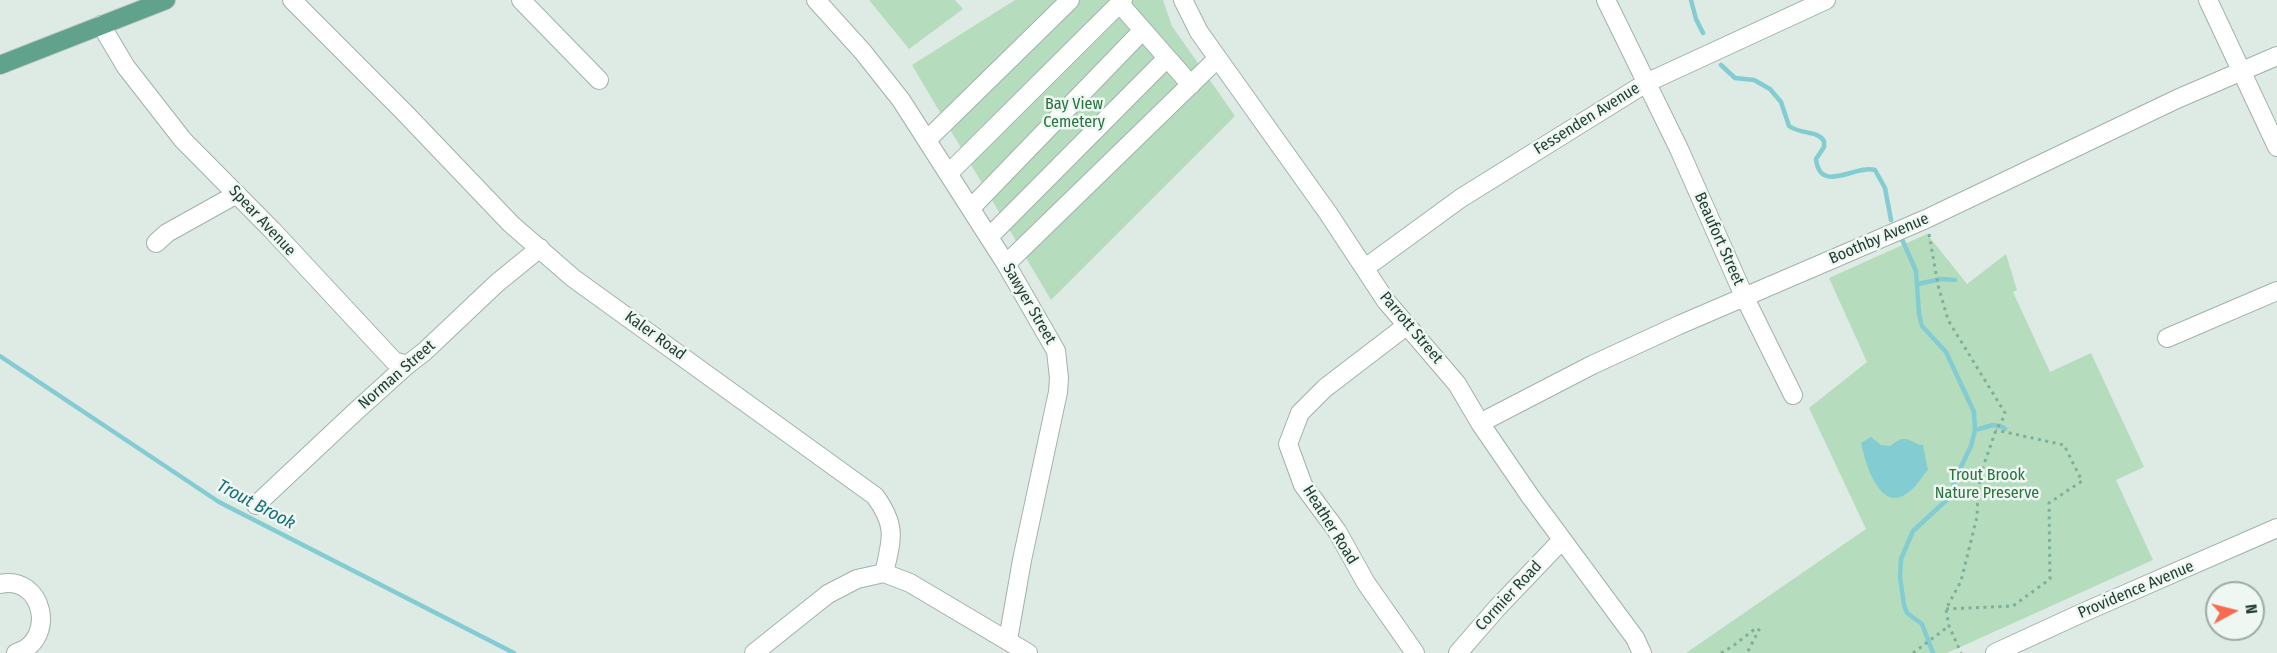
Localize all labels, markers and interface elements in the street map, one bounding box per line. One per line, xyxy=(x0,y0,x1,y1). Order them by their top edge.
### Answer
street label: Fessenden Avenue xyxy=(1531,79,1643,159)
park label: Bay View Cemetery xyxy=(1043,95,1105,133)
street label: Spear Avenue xyxy=(224,182,300,260)
street label: Beaufort Street xyxy=(1690,190,1748,288)
street label: Boothby Avenue xyxy=(1826,209,1932,269)
street label: Sawyer Street xyxy=(998,260,1060,348)
street label: Parrott Street xyxy=(1375,288,1447,368)
street label: Kaler Road xyxy=(621,307,689,365)
street label: Norman Street xyxy=(355,336,439,414)
park label: Trout Brook Nature Preserve xyxy=(1935,466,2039,504)
water label: Trout Brook xyxy=(213,475,299,535)
street label: Heather Road xyxy=(1298,482,1362,568)
street label: Cormier Road xyxy=(1472,557,1546,635)
street label: Providence Avenue xyxy=(2075,557,2197,623)
north arrow xyxy=(2205,581,2265,641)
text: N xyxy=(2241,603,2261,615)

